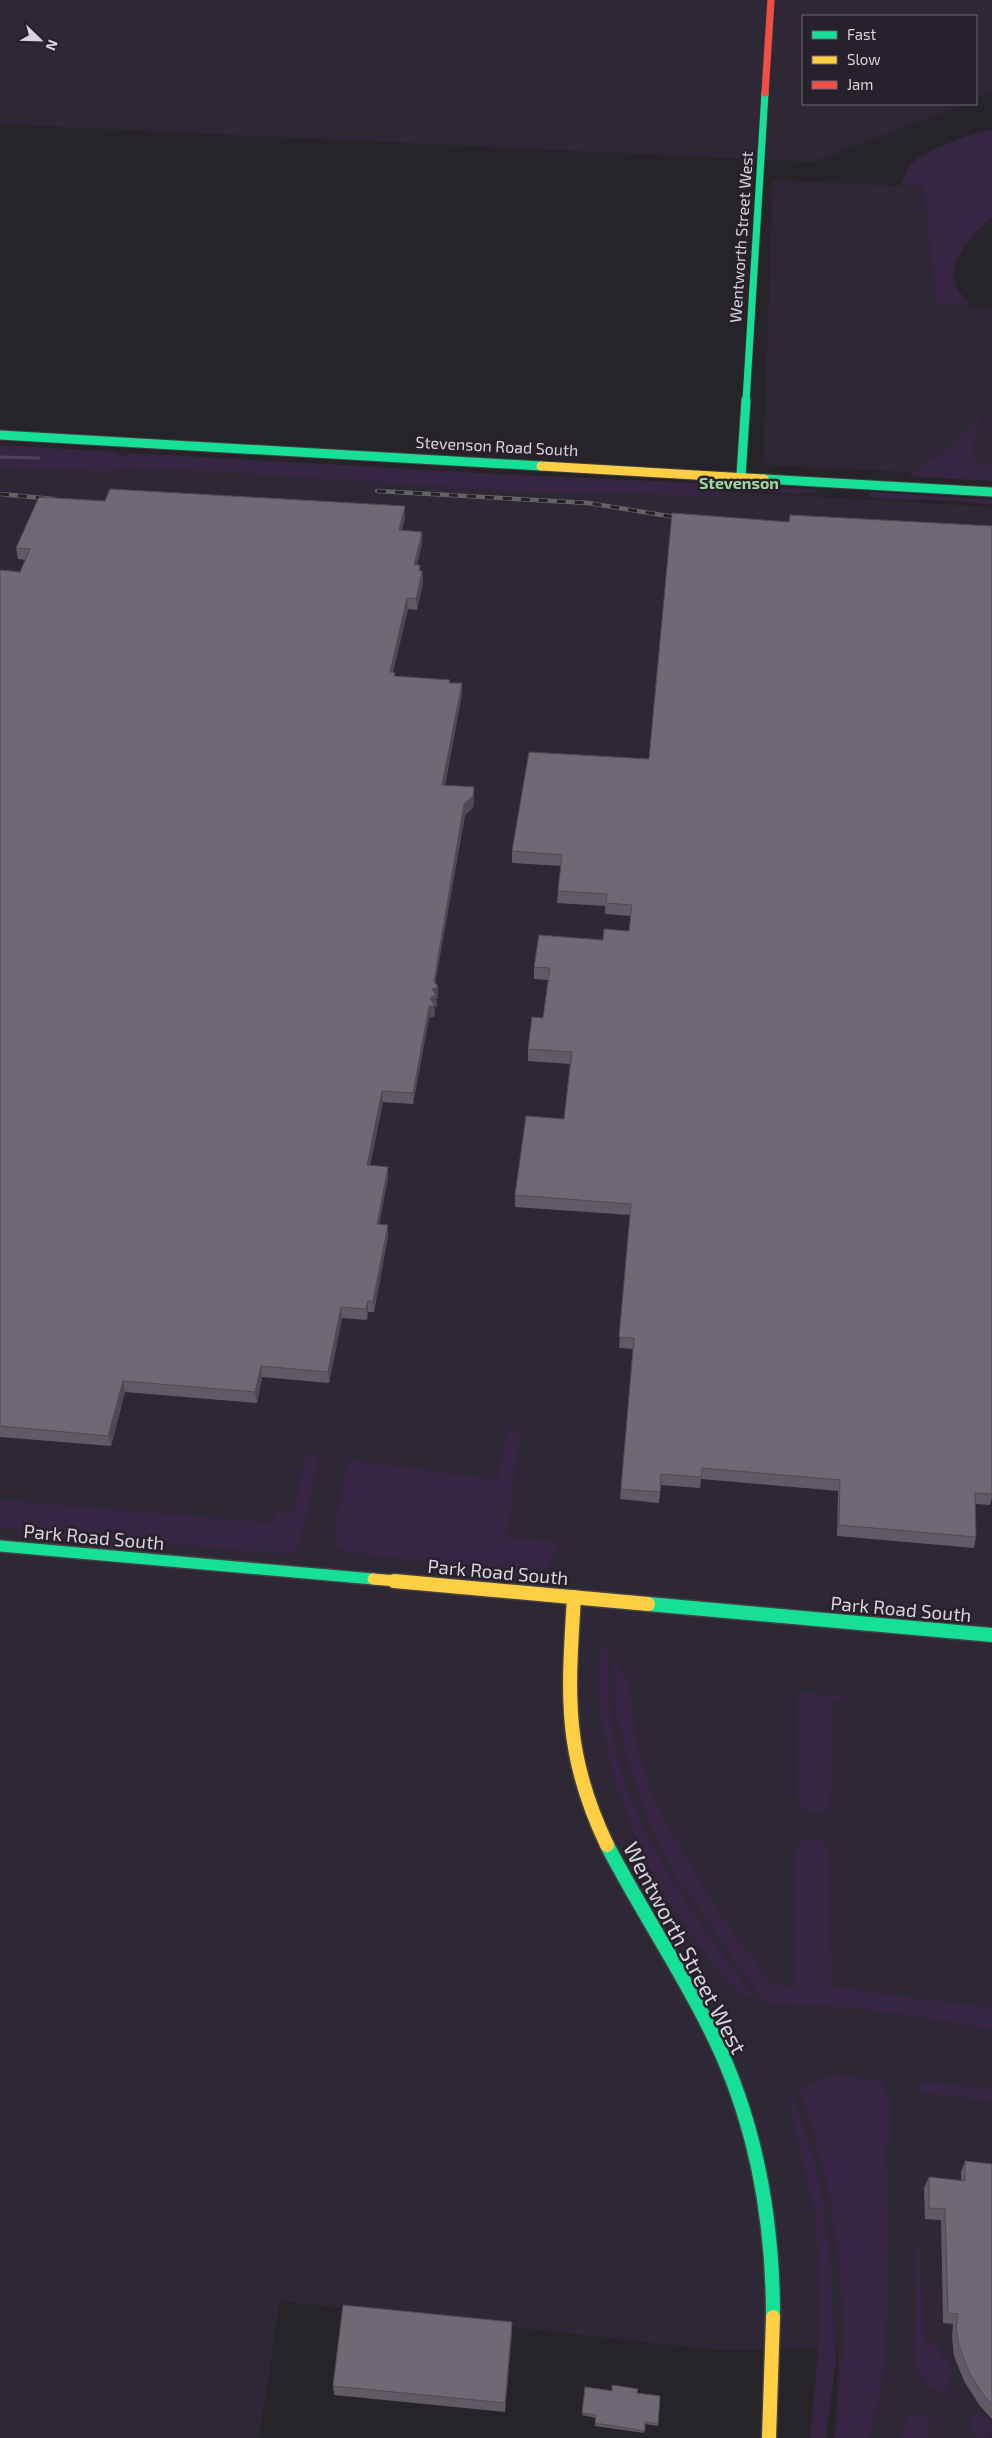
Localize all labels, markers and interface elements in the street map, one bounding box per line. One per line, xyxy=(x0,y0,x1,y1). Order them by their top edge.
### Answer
north arrow xyxy=(15,15,65,65)
legend xyxy=(802,15,977,105)
text: Fast xyxy=(847,25,877,43)
text: N xyxy=(43,37,62,53)
text: Slow xyxy=(847,50,881,68)
text: Jam xyxy=(847,75,873,93)
street label: Wentworth Street West xyxy=(725,151,756,323)
street label: Stevenson Road South xyxy=(415,432,579,459)
district label: Stevenson xyxy=(699,473,779,492)
street label: Park Road South xyxy=(23,1519,166,1554)
street label: Park Road South xyxy=(427,1554,570,1589)
street label: Park Road South xyxy=(830,1591,973,1626)
street label: Wentworth Street West xyxy=(619,1837,753,2058)

